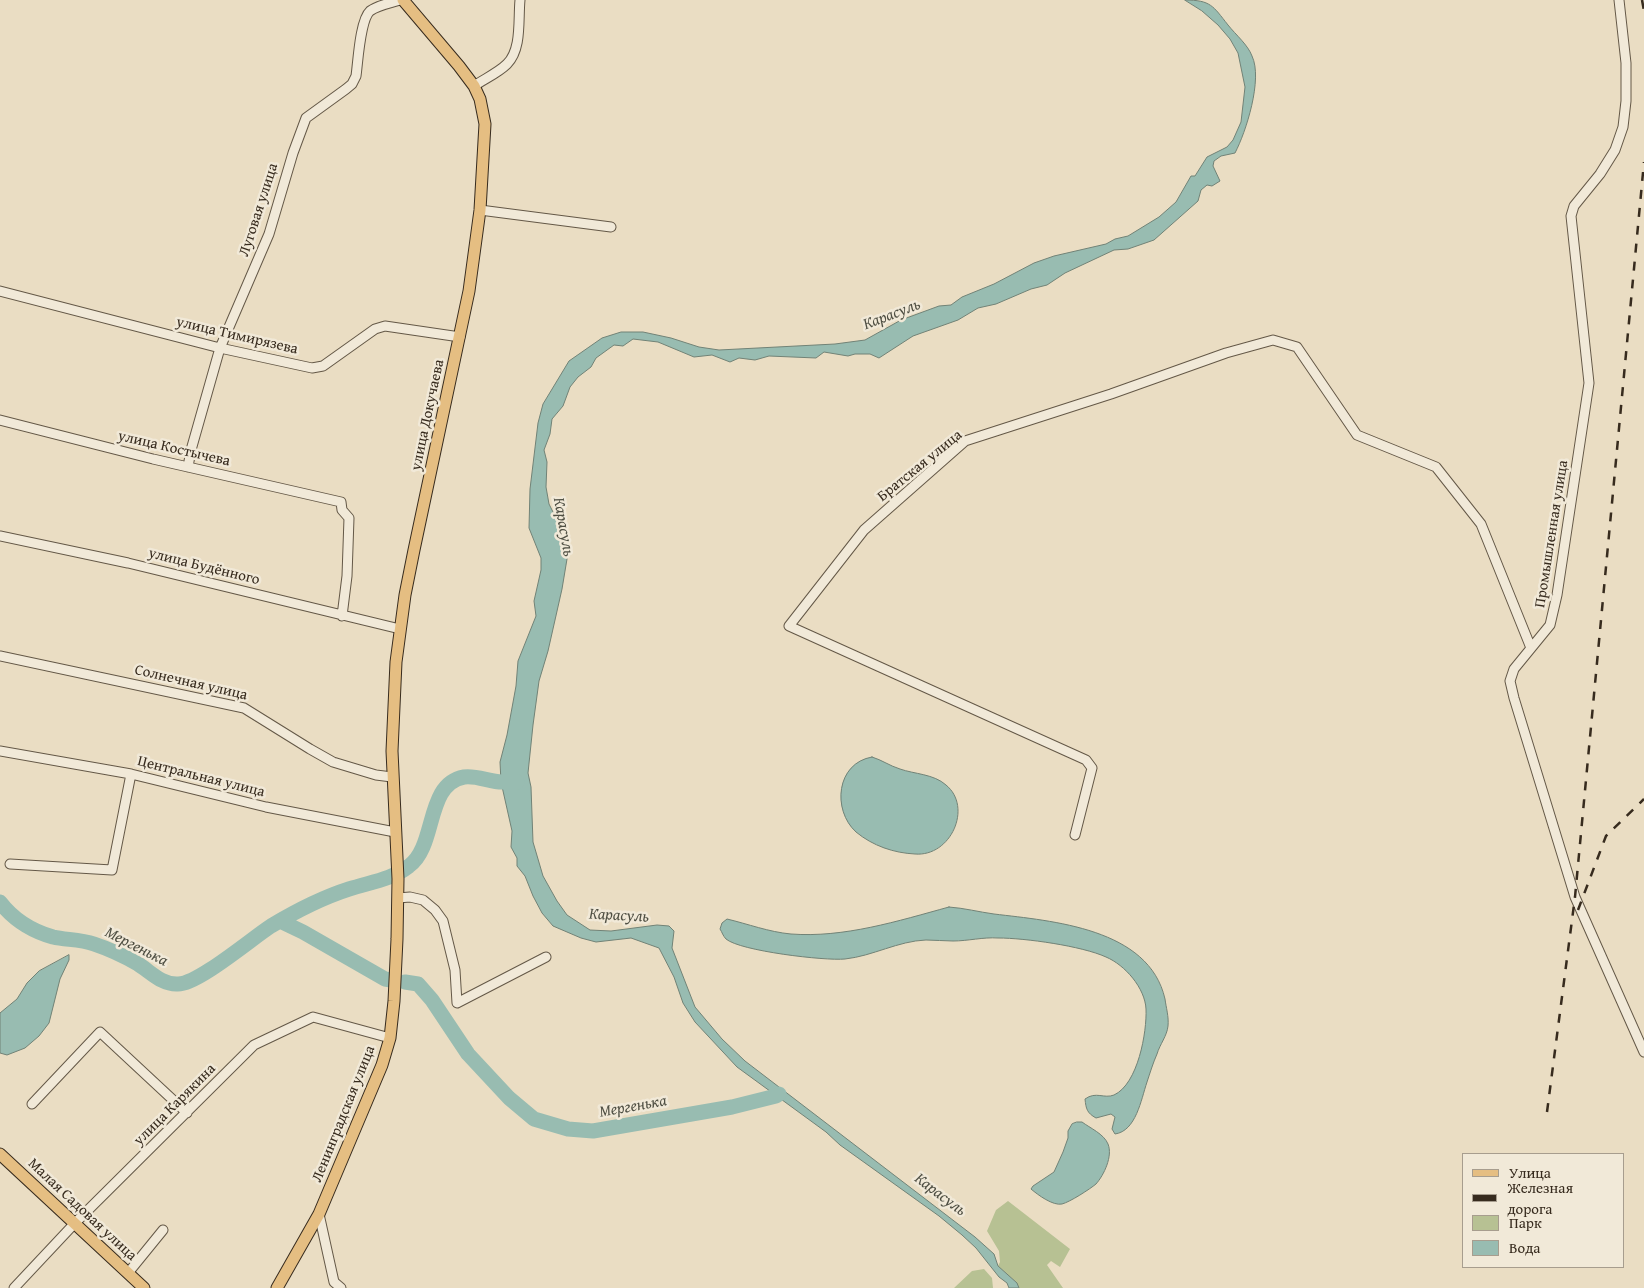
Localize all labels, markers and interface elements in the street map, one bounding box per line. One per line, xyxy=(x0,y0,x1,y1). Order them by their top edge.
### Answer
street label: Луговая улица xyxy=(235,161,283,259)
water label: Карасуль xyxy=(861,295,923,335)
street label: улица Тимирязева xyxy=(174,313,300,359)
street label: улица Докучаева xyxy=(407,358,449,472)
street label: Братская улица xyxy=(874,426,966,506)
street label: улица Костычева xyxy=(116,427,232,471)
street label: Промышленная улица xyxy=(1531,459,1573,609)
water label: Карасуль xyxy=(548,496,578,558)
street label: улица Будённого xyxy=(146,544,262,590)
street label: Солнечная улица xyxy=(133,661,249,705)
street label: Центральная улица xyxy=(136,752,266,802)
water label: Карасуль xyxy=(589,905,649,927)
water label: Мергенька xyxy=(101,923,171,971)
street label: Ленинградская улица xyxy=(308,1043,380,1185)
street label: улица Карякина xyxy=(130,1060,220,1150)
water label: Мергенька xyxy=(598,1092,668,1122)
legend xyxy=(1462,1153,1624,1268)
street label: Малая Садовая улица xyxy=(24,1155,140,1265)
text: Улица xyxy=(1509,1162,1551,1183)
water label: Карасуль xyxy=(910,1169,970,1221)
text: Железная дорога xyxy=(1507,1177,1573,1219)
text: Парк xyxy=(1509,1212,1542,1233)
text: Вода xyxy=(1509,1237,1540,1258)

